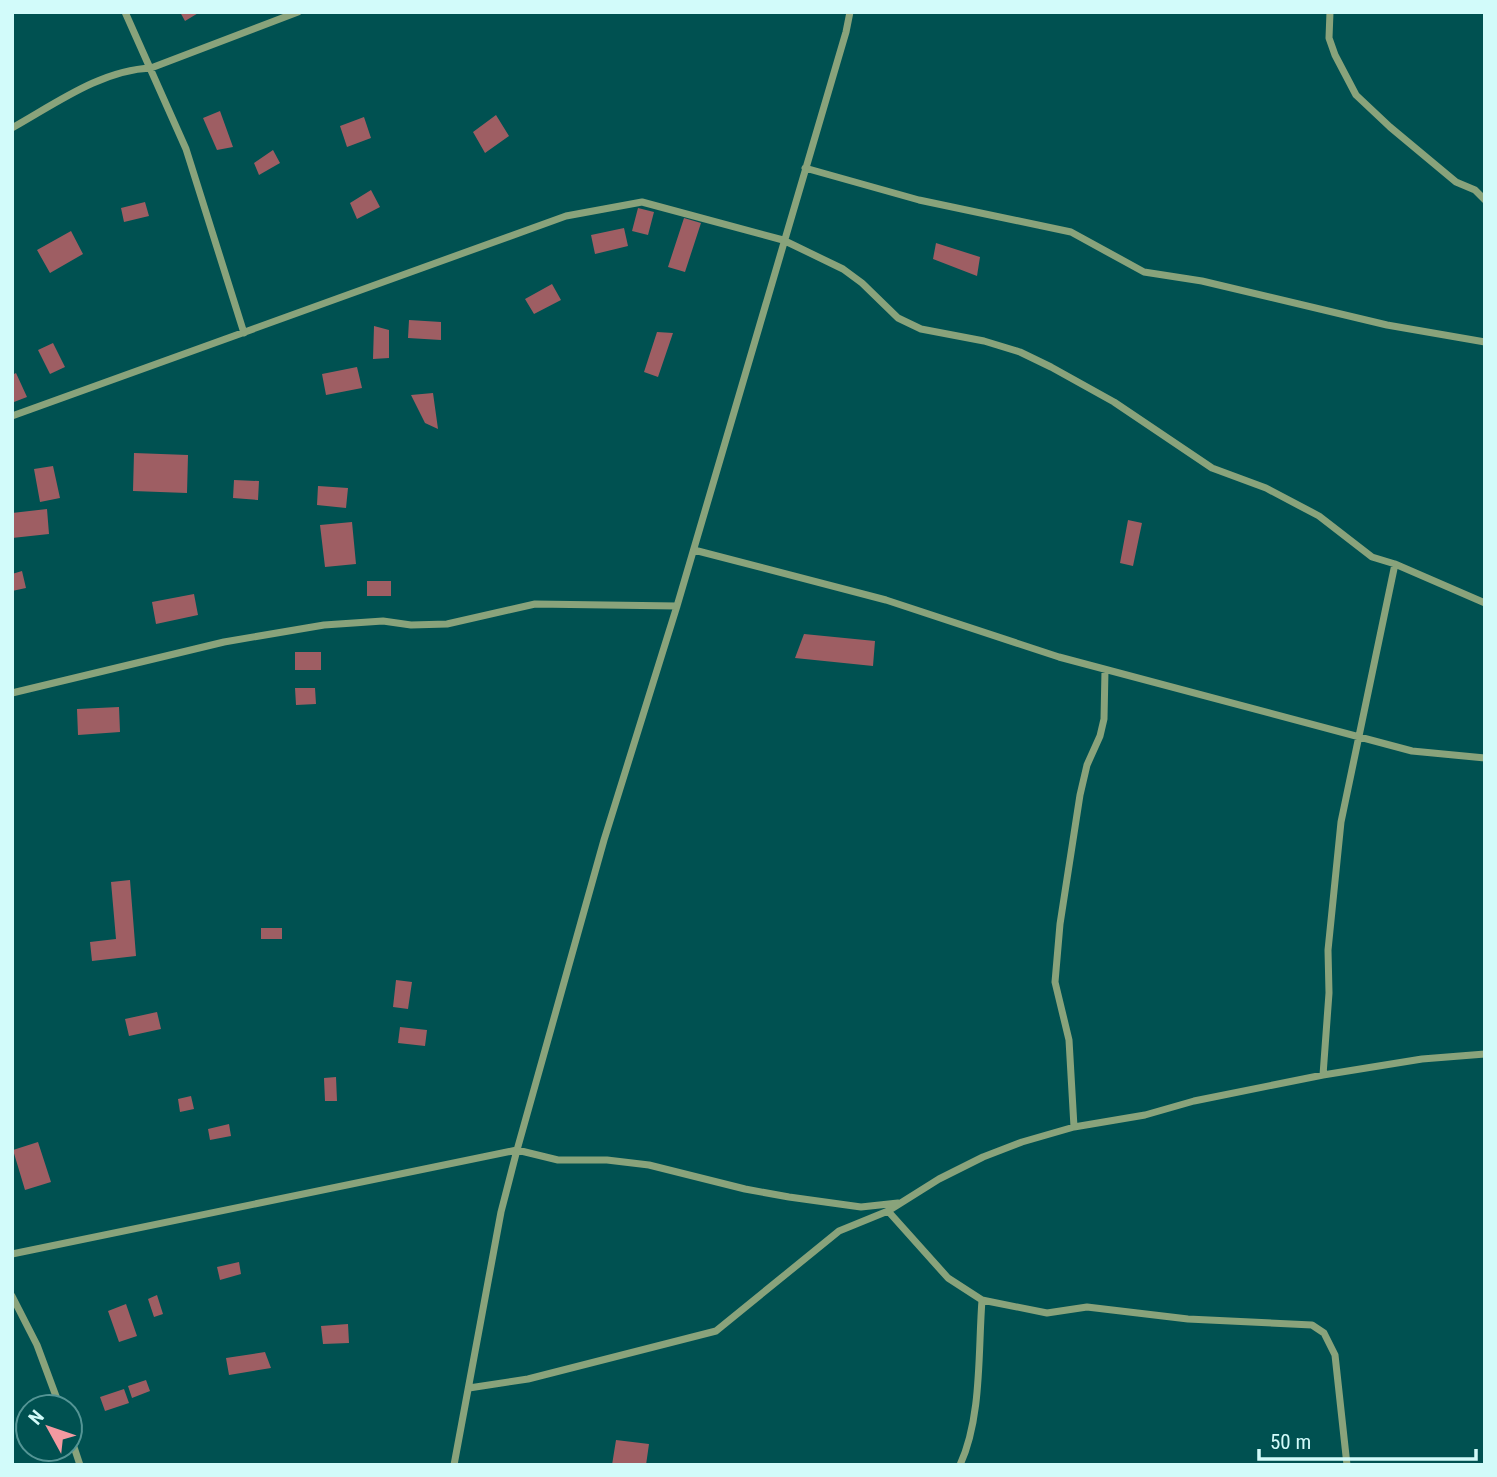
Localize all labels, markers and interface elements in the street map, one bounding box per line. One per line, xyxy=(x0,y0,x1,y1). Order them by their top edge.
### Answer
north arrow xyxy=(14,1393,84,1463)
text: N xyxy=(24,1406,49,1429)
scale bar xyxy=(1259,1418,1476,1462)
text: 50 m xyxy=(1270,1430,1311,1454)

